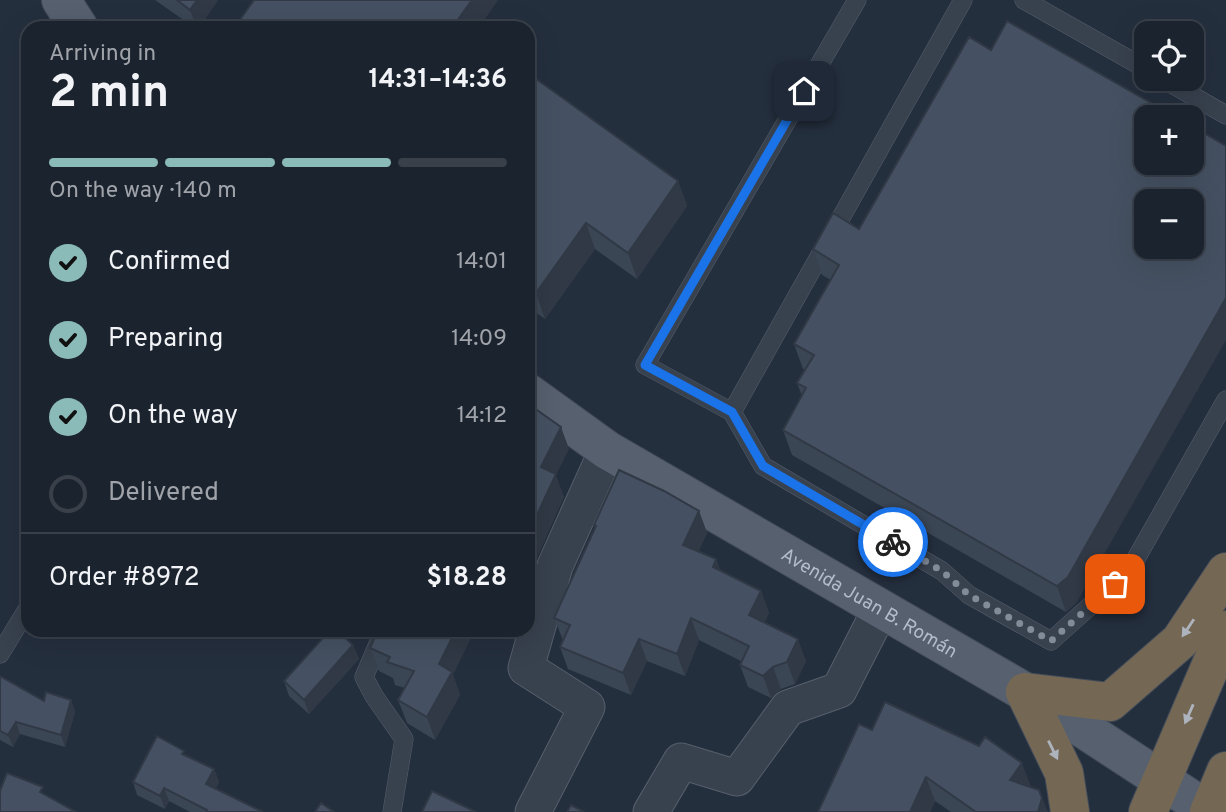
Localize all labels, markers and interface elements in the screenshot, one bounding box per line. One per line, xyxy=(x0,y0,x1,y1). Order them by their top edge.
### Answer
map controls xyxy=(1134,21,1204,259)
button: locate xyxy=(1134,21,1204,91)
text: Arriving in xyxy=(49,40,156,69)
pin xyxy=(774,61,834,121)
text: 14:31–14:36 xyxy=(368,64,507,97)
text: 2 min xyxy=(49,65,169,124)
icon: home xyxy=(785,72,823,110)
button: + xyxy=(1134,105,1204,175)
text: On the way · 140 m xyxy=(49,177,237,206)
button: − xyxy=(1134,189,1204,259)
icon: check xyxy=(49,244,87,282)
text: Confirmed xyxy=(108,246,231,279)
text: 14:01 xyxy=(456,248,507,277)
icon: check xyxy=(49,321,87,359)
text: Preparing xyxy=(108,323,223,356)
text: 14:09 xyxy=(451,325,507,354)
icon: check xyxy=(49,398,87,436)
text: On the way xyxy=(108,400,238,433)
text: 14:12 xyxy=(457,402,507,431)
text: Delivered xyxy=(108,477,219,510)
courier xyxy=(858,507,928,577)
icon: bike xyxy=(874,523,912,561)
street label: Avenida Juan B. Román xyxy=(776,543,961,664)
pin xyxy=(1085,554,1145,614)
text: Order #8972 xyxy=(49,562,200,595)
text: $18.28 xyxy=(427,562,507,595)
icon: bag xyxy=(1096,565,1134,603)
one-way arrow xyxy=(1182,619,1195,638)
one-way arrow xyxy=(1183,704,1194,725)
one-way arrow xyxy=(1047,740,1059,760)

